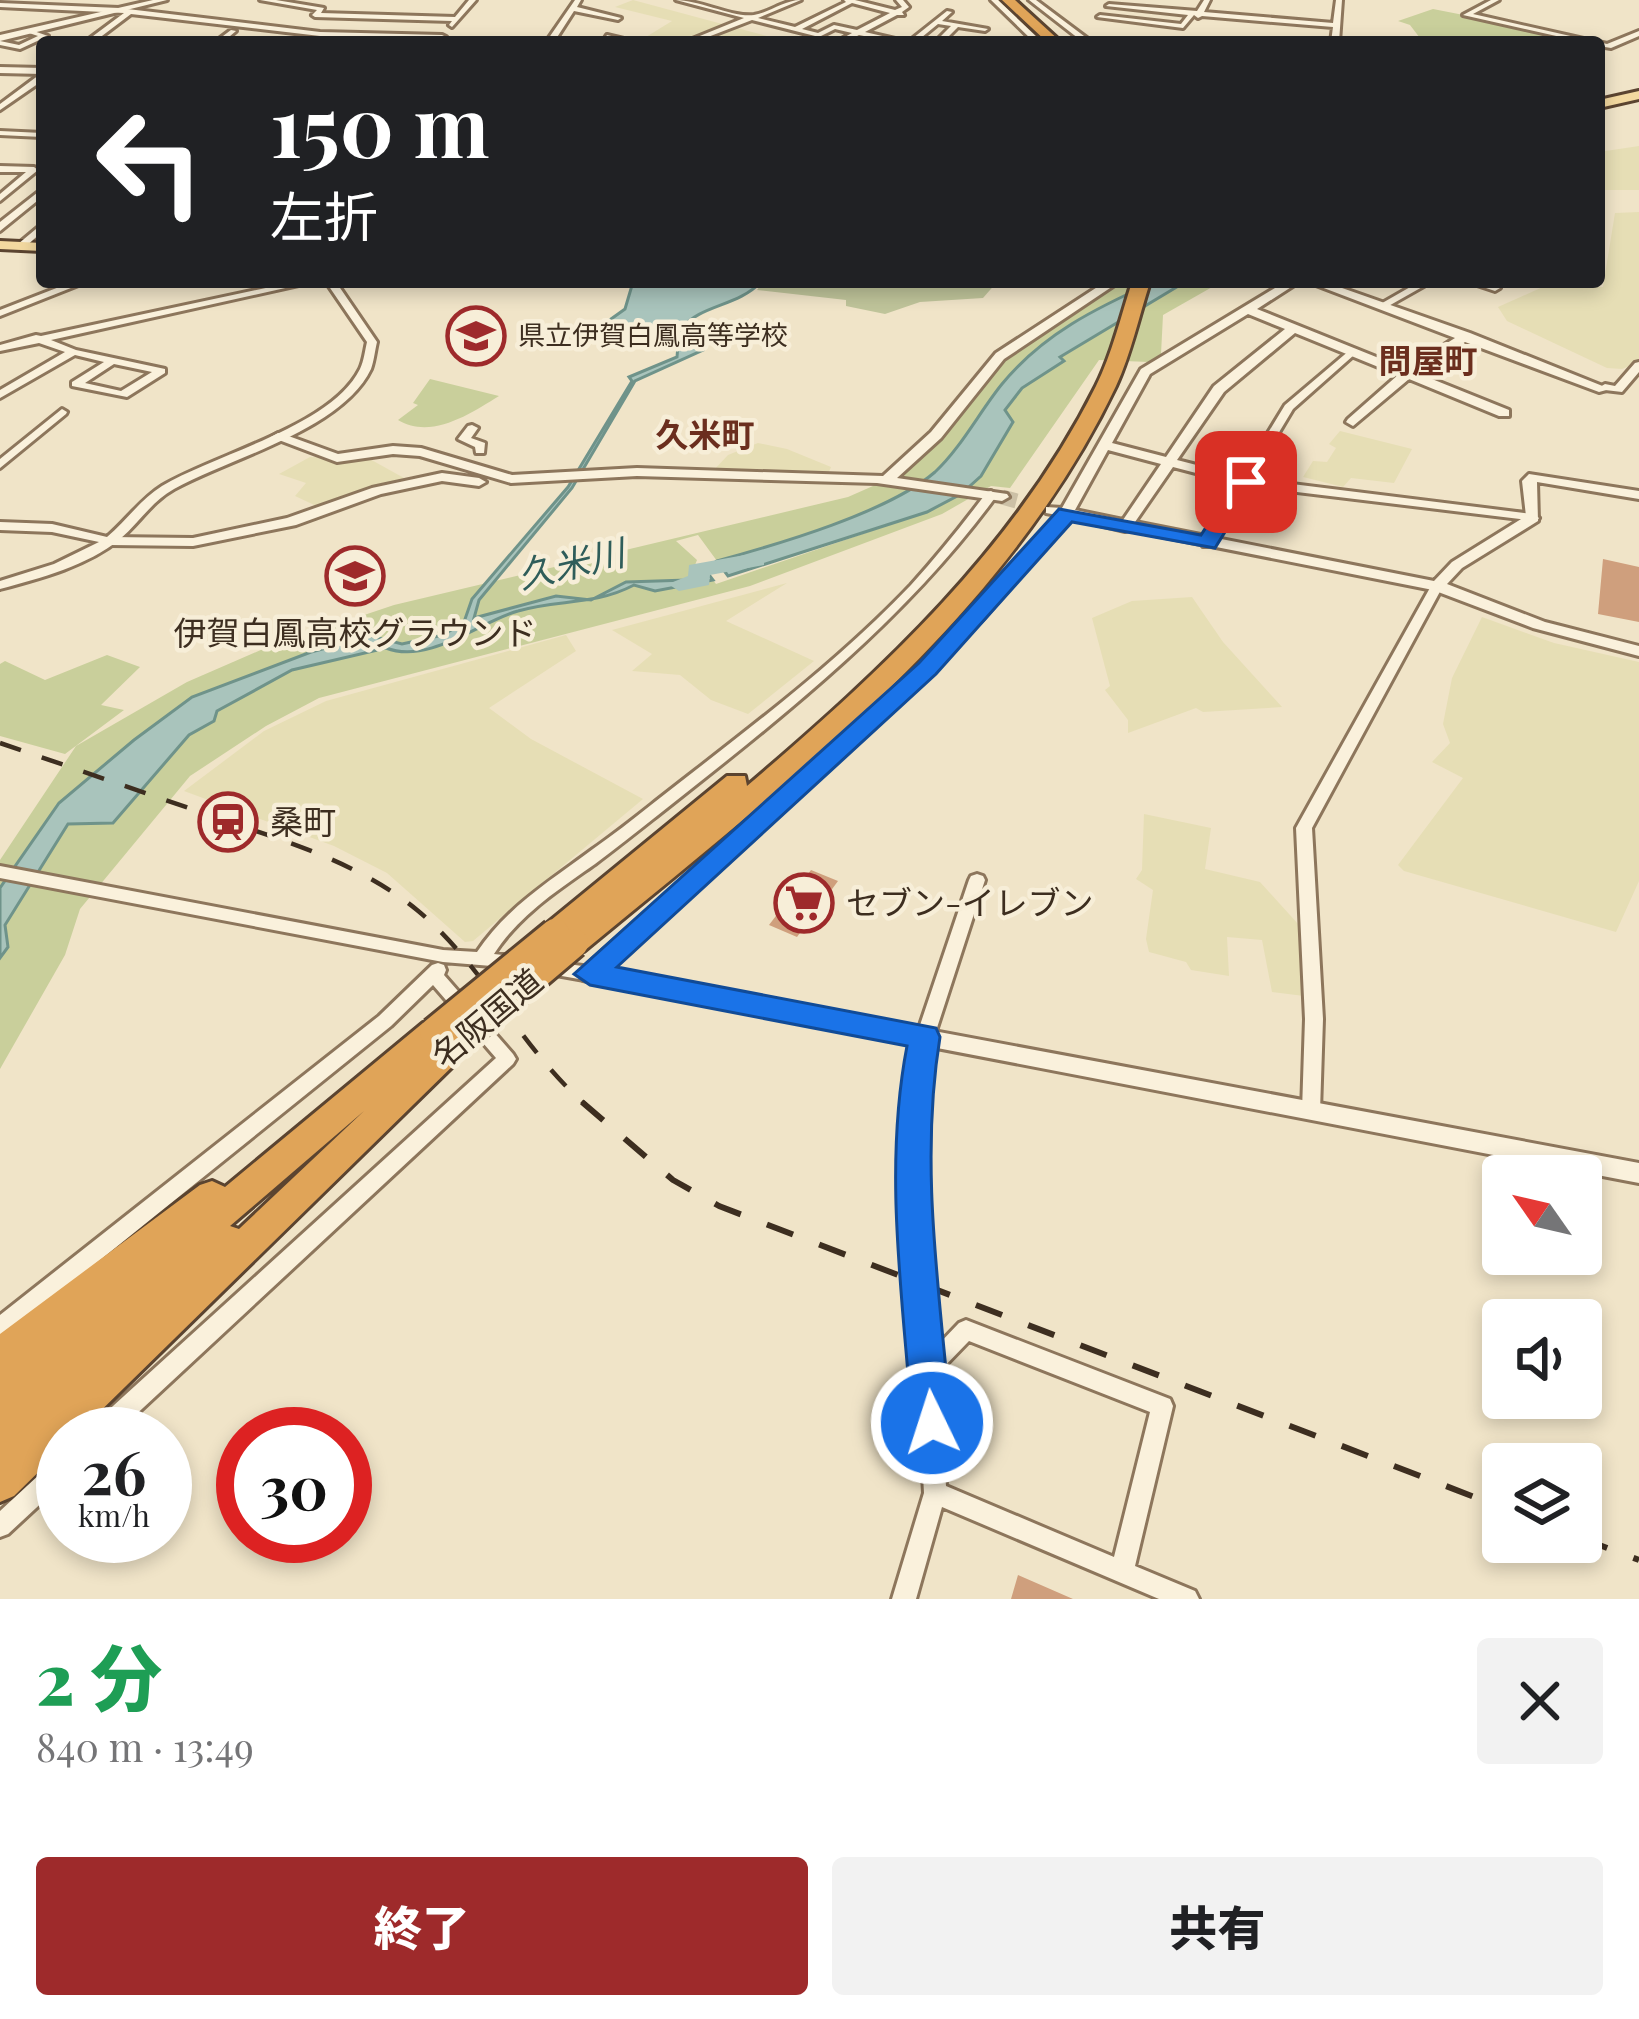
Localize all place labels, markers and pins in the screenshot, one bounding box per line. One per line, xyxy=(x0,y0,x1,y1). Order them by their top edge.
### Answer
school or university icon: 県立伊賀白鳳高等学校 xyxy=(445,305,507,367)
place label: 県立伊賀白鳳高等学校 xyxy=(518,316,788,352)
pin xyxy=(1195,431,1297,533)
school or university icon: 伊賀白鳳高校グラウンド xyxy=(324,545,386,607)
place label: 伊賀白鳳高校グラウンド xyxy=(174,609,537,653)
station icon: 桑町 xyxy=(197,791,259,853)
place label: 桑町 xyxy=(270,798,336,842)
supermarket icon: セブン-イレブン xyxy=(773,872,835,934)
place label: セブン-イレブン xyxy=(846,879,1093,923)

